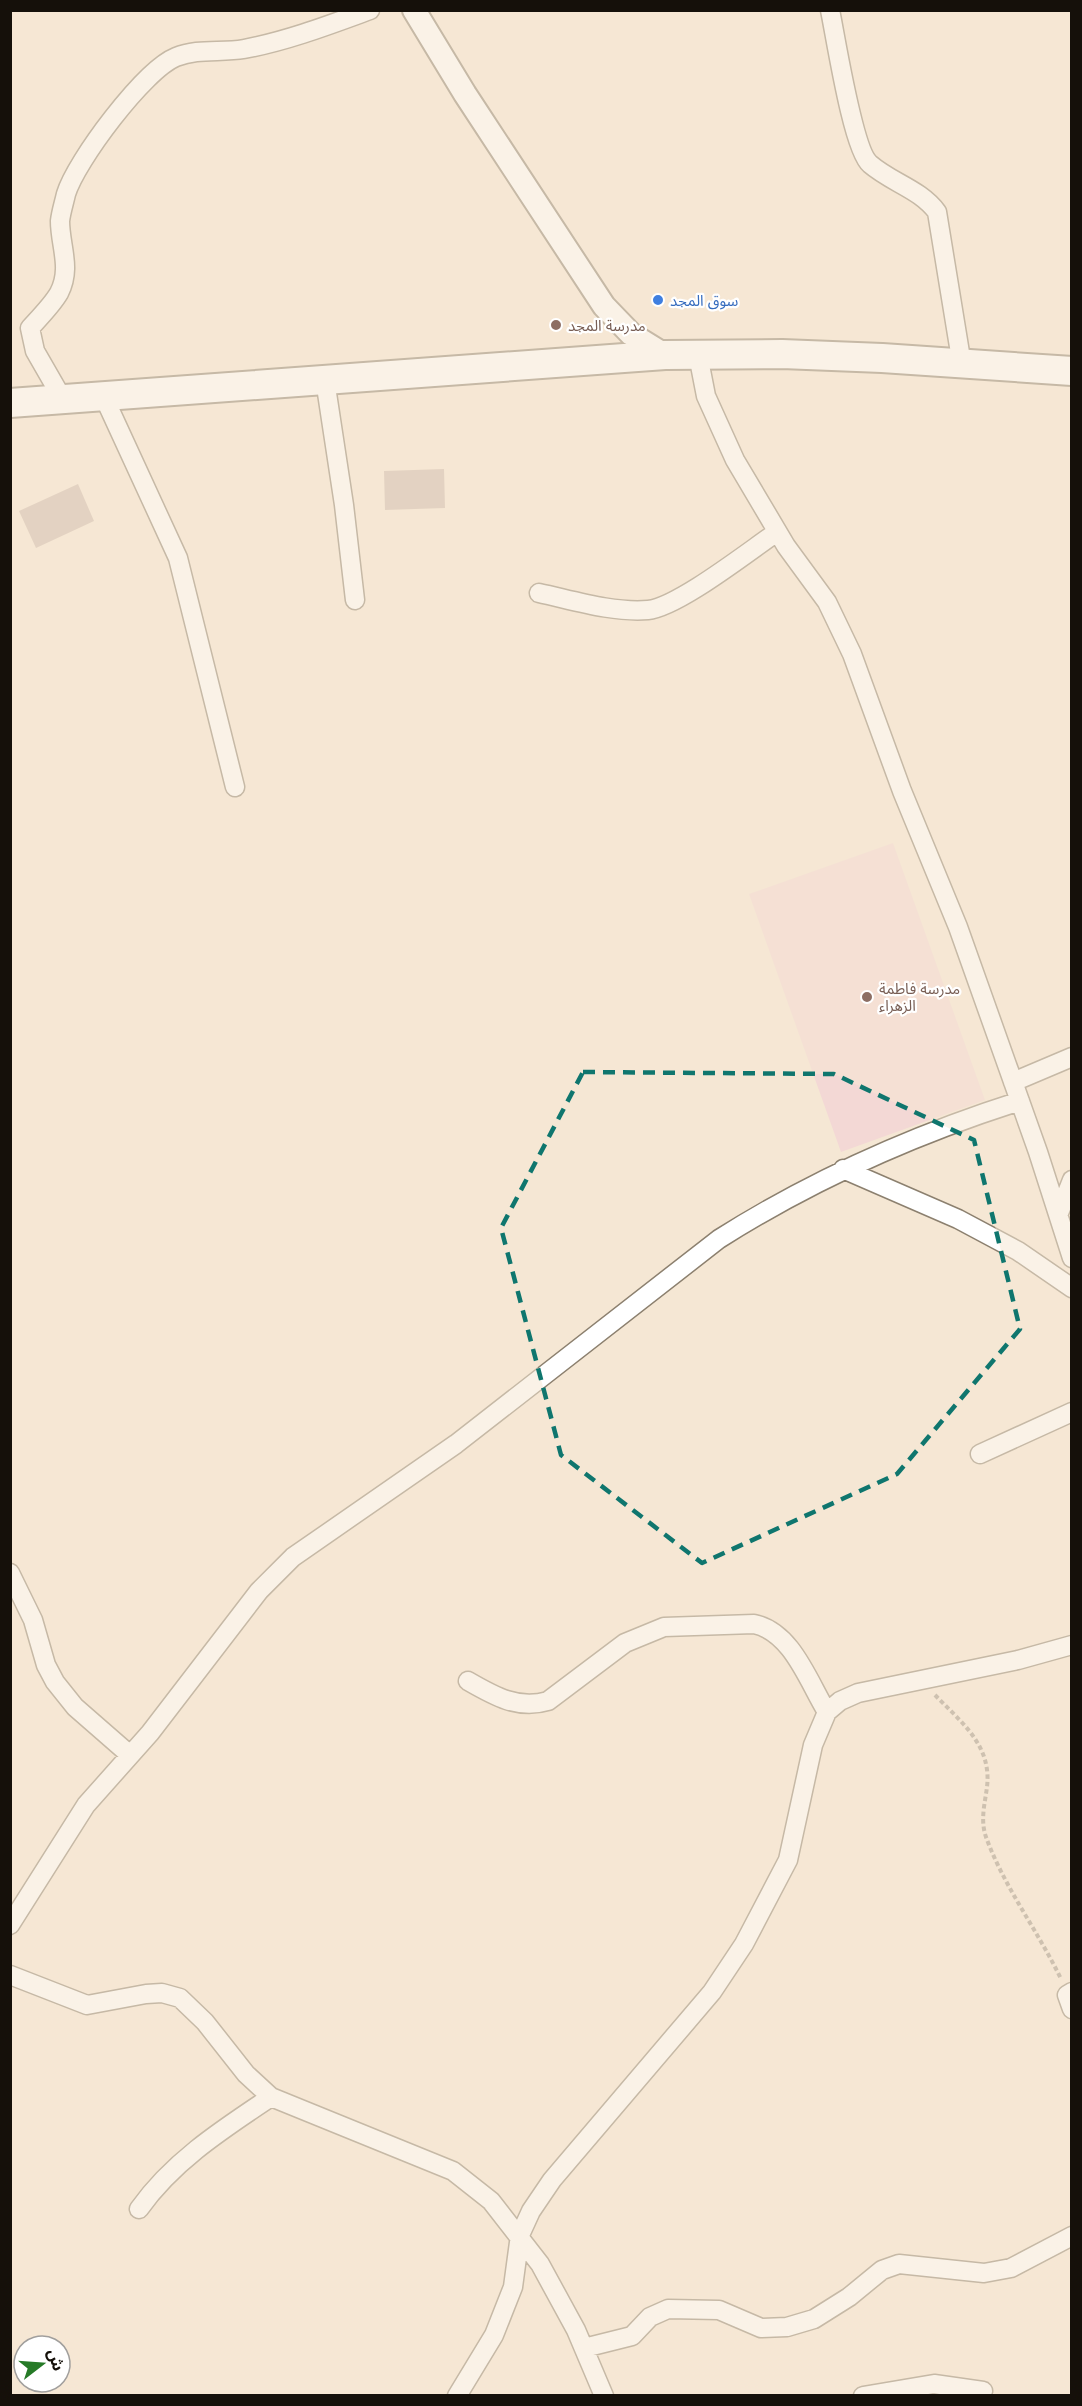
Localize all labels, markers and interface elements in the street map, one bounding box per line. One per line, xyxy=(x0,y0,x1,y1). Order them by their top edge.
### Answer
place label: سوق المجد xyxy=(670,291,738,310)
marker: سوق المجد xyxy=(651,293,665,307)
place label: مدرسة المجد xyxy=(568,316,646,335)
marker: مدرسة المجد xyxy=(549,318,563,332)
place label: مدرسة فاطمة الزهراء xyxy=(879,979,960,1015)
marker: مدرسة فاطمة الزهراء xyxy=(860,990,874,1004)
north arrow xyxy=(12,2334,72,2394)
text: ش xyxy=(44,2346,69,2373)

